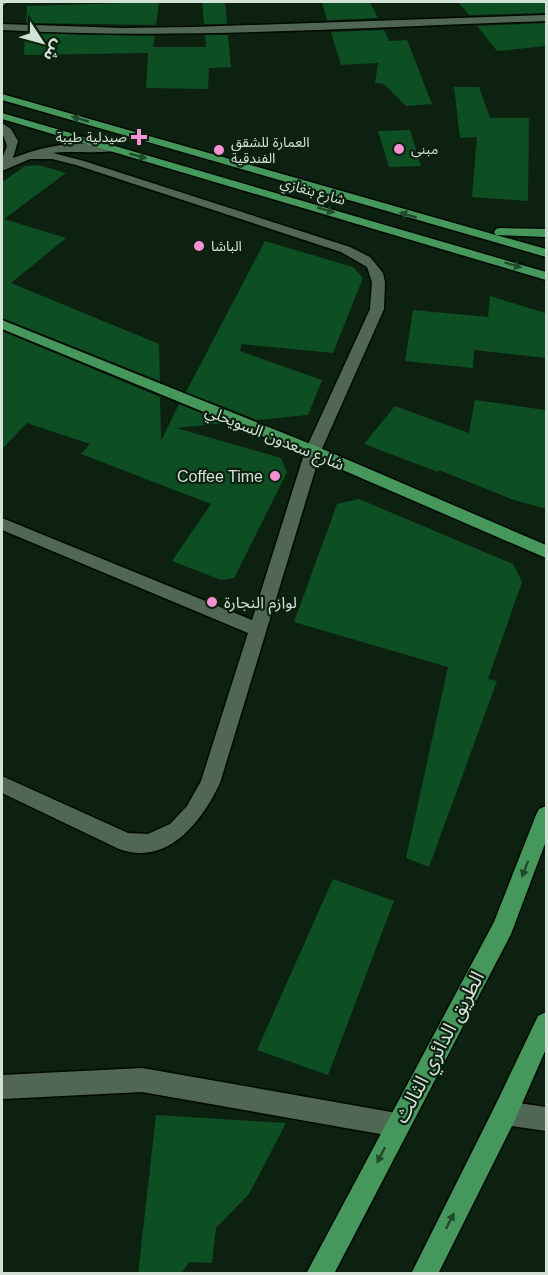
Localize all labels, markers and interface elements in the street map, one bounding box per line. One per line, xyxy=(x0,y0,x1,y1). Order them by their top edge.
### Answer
north arrow xyxy=(12,12,72,72)
text: ش xyxy=(40,36,67,64)
one-way arrow xyxy=(71,114,89,123)
place label: صيدلية طيبة xyxy=(56,129,127,145)
marker: صيدلية طيبة xyxy=(132,130,146,144)
place label: العمارة للشقق الفندقية xyxy=(231,134,310,166)
place label: مبنى xyxy=(411,141,438,158)
marker: مبنى xyxy=(392,142,406,156)
marker: العمارة للشقق الفندقية xyxy=(212,143,226,157)
one-way arrow xyxy=(129,152,147,162)
street label: شارع بنغازي xyxy=(278,174,347,211)
one-way arrow xyxy=(317,206,335,215)
one-way arrow xyxy=(399,210,417,219)
place label: الباشا xyxy=(211,238,242,254)
marker: الباشا xyxy=(192,239,206,253)
one-way arrow xyxy=(504,261,522,270)
street label: شارع سعدون السويحلي xyxy=(201,402,347,477)
place label: Coffee Time xyxy=(177,468,263,485)
marker: Coffee Time xyxy=(268,469,282,483)
place label: لوازم النجارة xyxy=(224,594,297,615)
marker: لوازم النجارة xyxy=(205,595,219,609)
one-way arrow xyxy=(520,860,530,878)
street label: الطريق الدائري الثالث xyxy=(390,967,492,1129)
one-way arrow xyxy=(376,1147,386,1164)
one-way arrow xyxy=(445,1213,455,1230)

